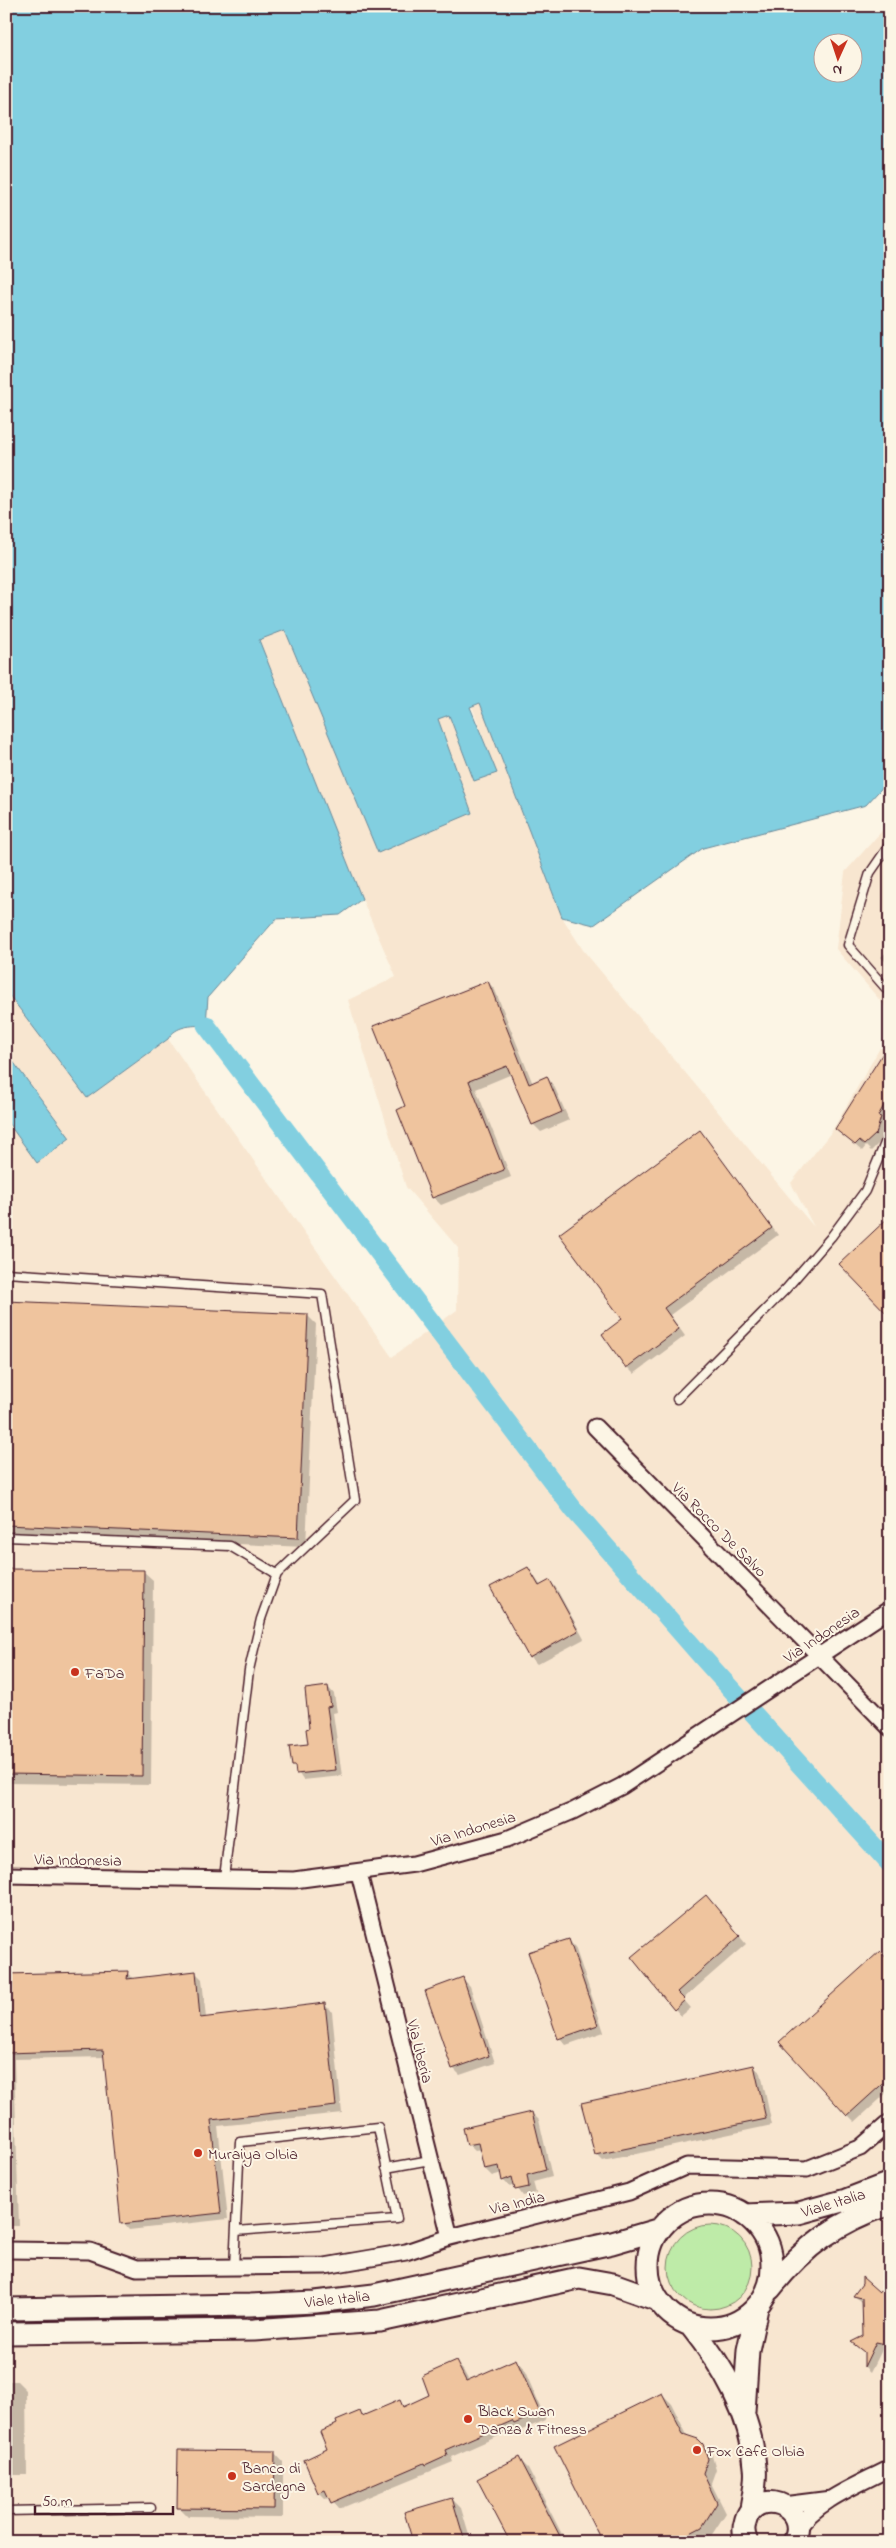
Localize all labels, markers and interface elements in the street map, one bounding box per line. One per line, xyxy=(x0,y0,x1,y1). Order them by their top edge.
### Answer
north arrow xyxy=(814,32,864,82)
text: N xyxy=(832,59,843,80)
street label: Via Rocco De Salvo xyxy=(665,1476,772,1584)
street label: Via Indonesia xyxy=(778,1601,865,1671)
place label: FaDa xyxy=(84,1662,124,1686)
marker: FaDa xyxy=(69,1666,81,1678)
street label: Via Indonesia xyxy=(427,1806,519,1854)
street label: Via Indonesia xyxy=(33,1848,122,1874)
street label: Via Liberia xyxy=(399,2016,439,2086)
place label: Muraiya Olbia xyxy=(208,2143,298,2167)
marker: Muraiya Olbia xyxy=(192,2147,204,2159)
street label: Viale Italia xyxy=(798,2183,869,2225)
street label: Via India xyxy=(486,2186,548,2223)
street label: Viale Italia xyxy=(302,2285,371,2315)
place label: Black Swan Danza & Fitness xyxy=(477,2400,587,2442)
marker: Black Swan Danza & Fitness xyxy=(462,2413,474,2425)
place label: Fox Cafe Olbia xyxy=(706,2440,805,2464)
marker: Fox Cafe Olbia xyxy=(691,2444,703,2456)
place label: Banco di Sardegna xyxy=(241,2457,306,2499)
marker: Banco di Sardegna xyxy=(226,2470,238,2482)
scale bar xyxy=(35,2483,172,2515)
text: 50 m xyxy=(42,2491,73,2513)

